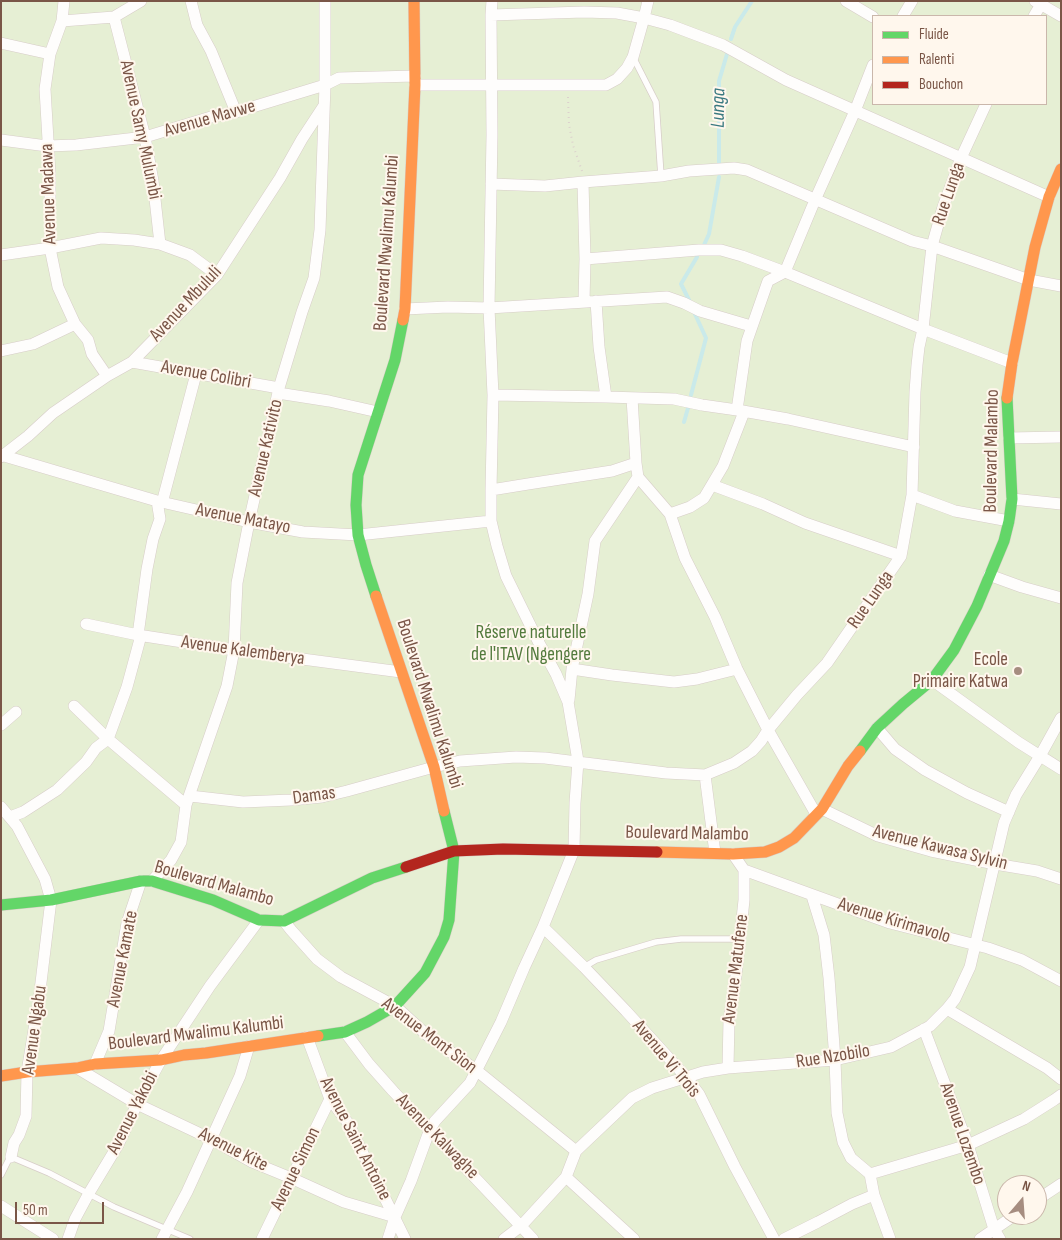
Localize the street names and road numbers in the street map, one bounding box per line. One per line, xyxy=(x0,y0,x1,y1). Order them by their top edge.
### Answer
street label: Avenue Samy Mulumbi xyxy=(114,58,166,202)
street label: Avenue Mavwe xyxy=(162,95,258,143)
street label: Avenue Madawa xyxy=(36,143,62,245)
street label: Boulevard Mwalimu Kalumbi xyxy=(369,154,405,332)
street label: Rue Lunga xyxy=(928,159,970,229)
street label: Avenue Mbululi xyxy=(145,261,227,347)
street label: Avenue Colibri xyxy=(159,356,253,394)
street label: Boulevard Malambo xyxy=(980,389,1004,513)
street label: Avenue Kativito xyxy=(244,397,288,499)
street label: Avenue Matayo xyxy=(194,499,292,539)
street label: Rue Lunga xyxy=(843,567,899,633)
street label: Boulevard Mwalimu Kalumbi xyxy=(391,617,467,791)
street label: Avenue Kalemberya xyxy=(180,631,306,671)
street label: Damas xyxy=(291,782,337,810)
street label: Avenue Kawasa Sylvin xyxy=(870,820,1010,876)
street label: Boulevard Malambo xyxy=(625,822,749,846)
street label: Boulevard Malambo xyxy=(152,856,276,912)
street label: Avenue Kirimavolo xyxy=(835,893,953,949)
street label: Avenue Kamate xyxy=(102,909,144,1009)
street label: Avenue Matufene xyxy=(718,913,754,1025)
street label: Avenue Ngabu xyxy=(17,984,53,1076)
street label: Avenue Mont Sion xyxy=(377,993,481,1079)
street label: Boulevard Mwalimu Kalumbi xyxy=(107,1012,285,1056)
street label: Avenue Vi Trois xyxy=(627,1016,705,1102)
street label: Rue Nzobilo xyxy=(795,1040,871,1074)
street label: Avenue Yakobi xyxy=(102,1068,164,1158)
street label: Avenue Saint Antoine xyxy=(314,1074,396,1204)
street label: Avenue Lozembo xyxy=(934,1080,990,1188)
street label: Avenue Kalwaghe xyxy=(391,1090,483,1184)
street label: Avenue Kite xyxy=(194,1123,272,1177)
street label: Avenue Simon xyxy=(266,1124,326,1214)

